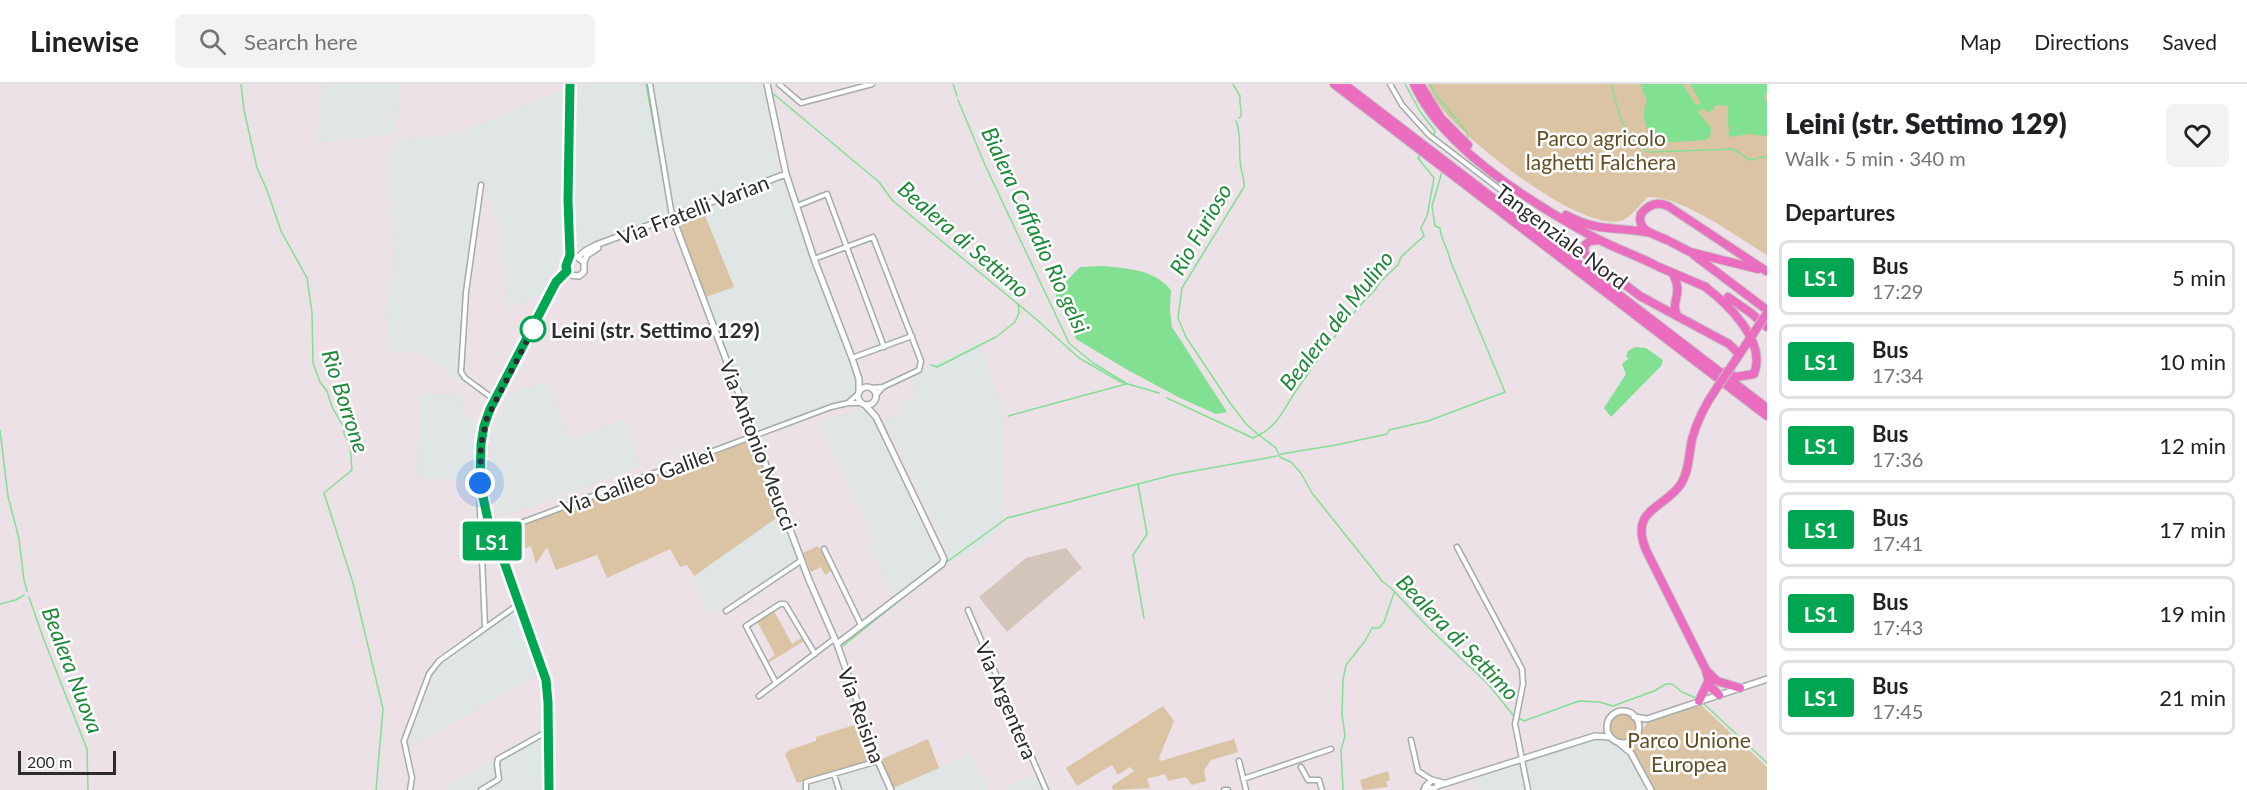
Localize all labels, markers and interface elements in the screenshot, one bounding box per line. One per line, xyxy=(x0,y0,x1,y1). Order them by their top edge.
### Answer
search box xyxy=(175,14,595,68)
text: Linewise xyxy=(30,24,139,58)
icon: search xyxy=(196,25,229,58)
text: Search here xyxy=(244,28,358,55)
text: Map xyxy=(1960,29,2001,54)
text: Directions xyxy=(2034,29,2129,54)
text: Saved xyxy=(2162,29,2217,54)
button: heart xyxy=(2166,104,2229,167)
text: Leini (str. Settimo 129) xyxy=(1785,106,2067,140)
water label: Bialera Caffadio Rio gelsi xyxy=(976,123,1096,337)
park label: Parco agricolo laghetti Falchera xyxy=(1526,125,1676,174)
text: Walk · 5 min · 340 m xyxy=(1785,146,1966,170)
street label: Via Fratelli Varian xyxy=(614,169,772,249)
water label: Bealera di Settimo xyxy=(893,175,1035,303)
street label: Tangenziale Nord xyxy=(1491,178,1633,294)
water label: Rio Furioso xyxy=(1163,179,1237,279)
text: Departures xyxy=(1785,199,1895,226)
water label: Bealera del Mulino xyxy=(1273,245,1399,395)
text: Bus xyxy=(1872,252,1908,279)
text: 5 min xyxy=(2172,264,2226,291)
text: LS1 xyxy=(1804,265,1838,290)
text: 17:29 xyxy=(1872,279,1923,303)
marker: Leini (str. Settimo 129) xyxy=(520,316,546,342)
place label: Leini (str. Settimo 129) xyxy=(551,317,760,342)
text: Bus xyxy=(1872,336,1908,363)
water label: Rio Borrone xyxy=(317,346,375,456)
text: 10 min xyxy=(2159,348,2226,375)
text: LS1 xyxy=(1804,349,1838,374)
street label: Via Antonio Meucci xyxy=(715,356,803,534)
text: 17:34 xyxy=(1872,363,1923,387)
text: Bus xyxy=(1872,420,1908,447)
text: 12 min xyxy=(2159,432,2226,459)
text: LS1 xyxy=(1804,433,1838,458)
street label: Via Galileo Galilei xyxy=(557,441,717,519)
text: 17:36 xyxy=(1872,447,1923,471)
your location xyxy=(465,468,495,498)
text: Bus xyxy=(1872,504,1908,531)
text: 17 min xyxy=(2159,516,2226,543)
text: LS1 xyxy=(1804,517,1838,542)
line badge: LS1 xyxy=(458,522,526,560)
text: LS1 xyxy=(475,529,509,554)
text: 17:41 xyxy=(1872,531,1923,555)
water label: Bealera di Settimo xyxy=(1391,568,1525,706)
text: Bus xyxy=(1872,588,1908,615)
text: 19 min xyxy=(2159,600,2226,627)
text: LS1 xyxy=(1804,601,1838,626)
water label: Bealera Nuova xyxy=(37,603,109,737)
text: 17:43 xyxy=(1872,615,1923,639)
street label: Via Argentera xyxy=(971,637,1043,763)
street label: Via Reisina xyxy=(833,664,891,766)
text: Bus xyxy=(1872,672,1908,699)
text: 21 min xyxy=(2159,684,2226,711)
text: LS1 xyxy=(1804,685,1838,710)
text: 17:45 xyxy=(1872,699,1923,723)
park label: Parco Unione Europea xyxy=(1627,727,1751,776)
scale bar xyxy=(18,748,116,776)
text: 200 m xyxy=(27,752,72,771)

